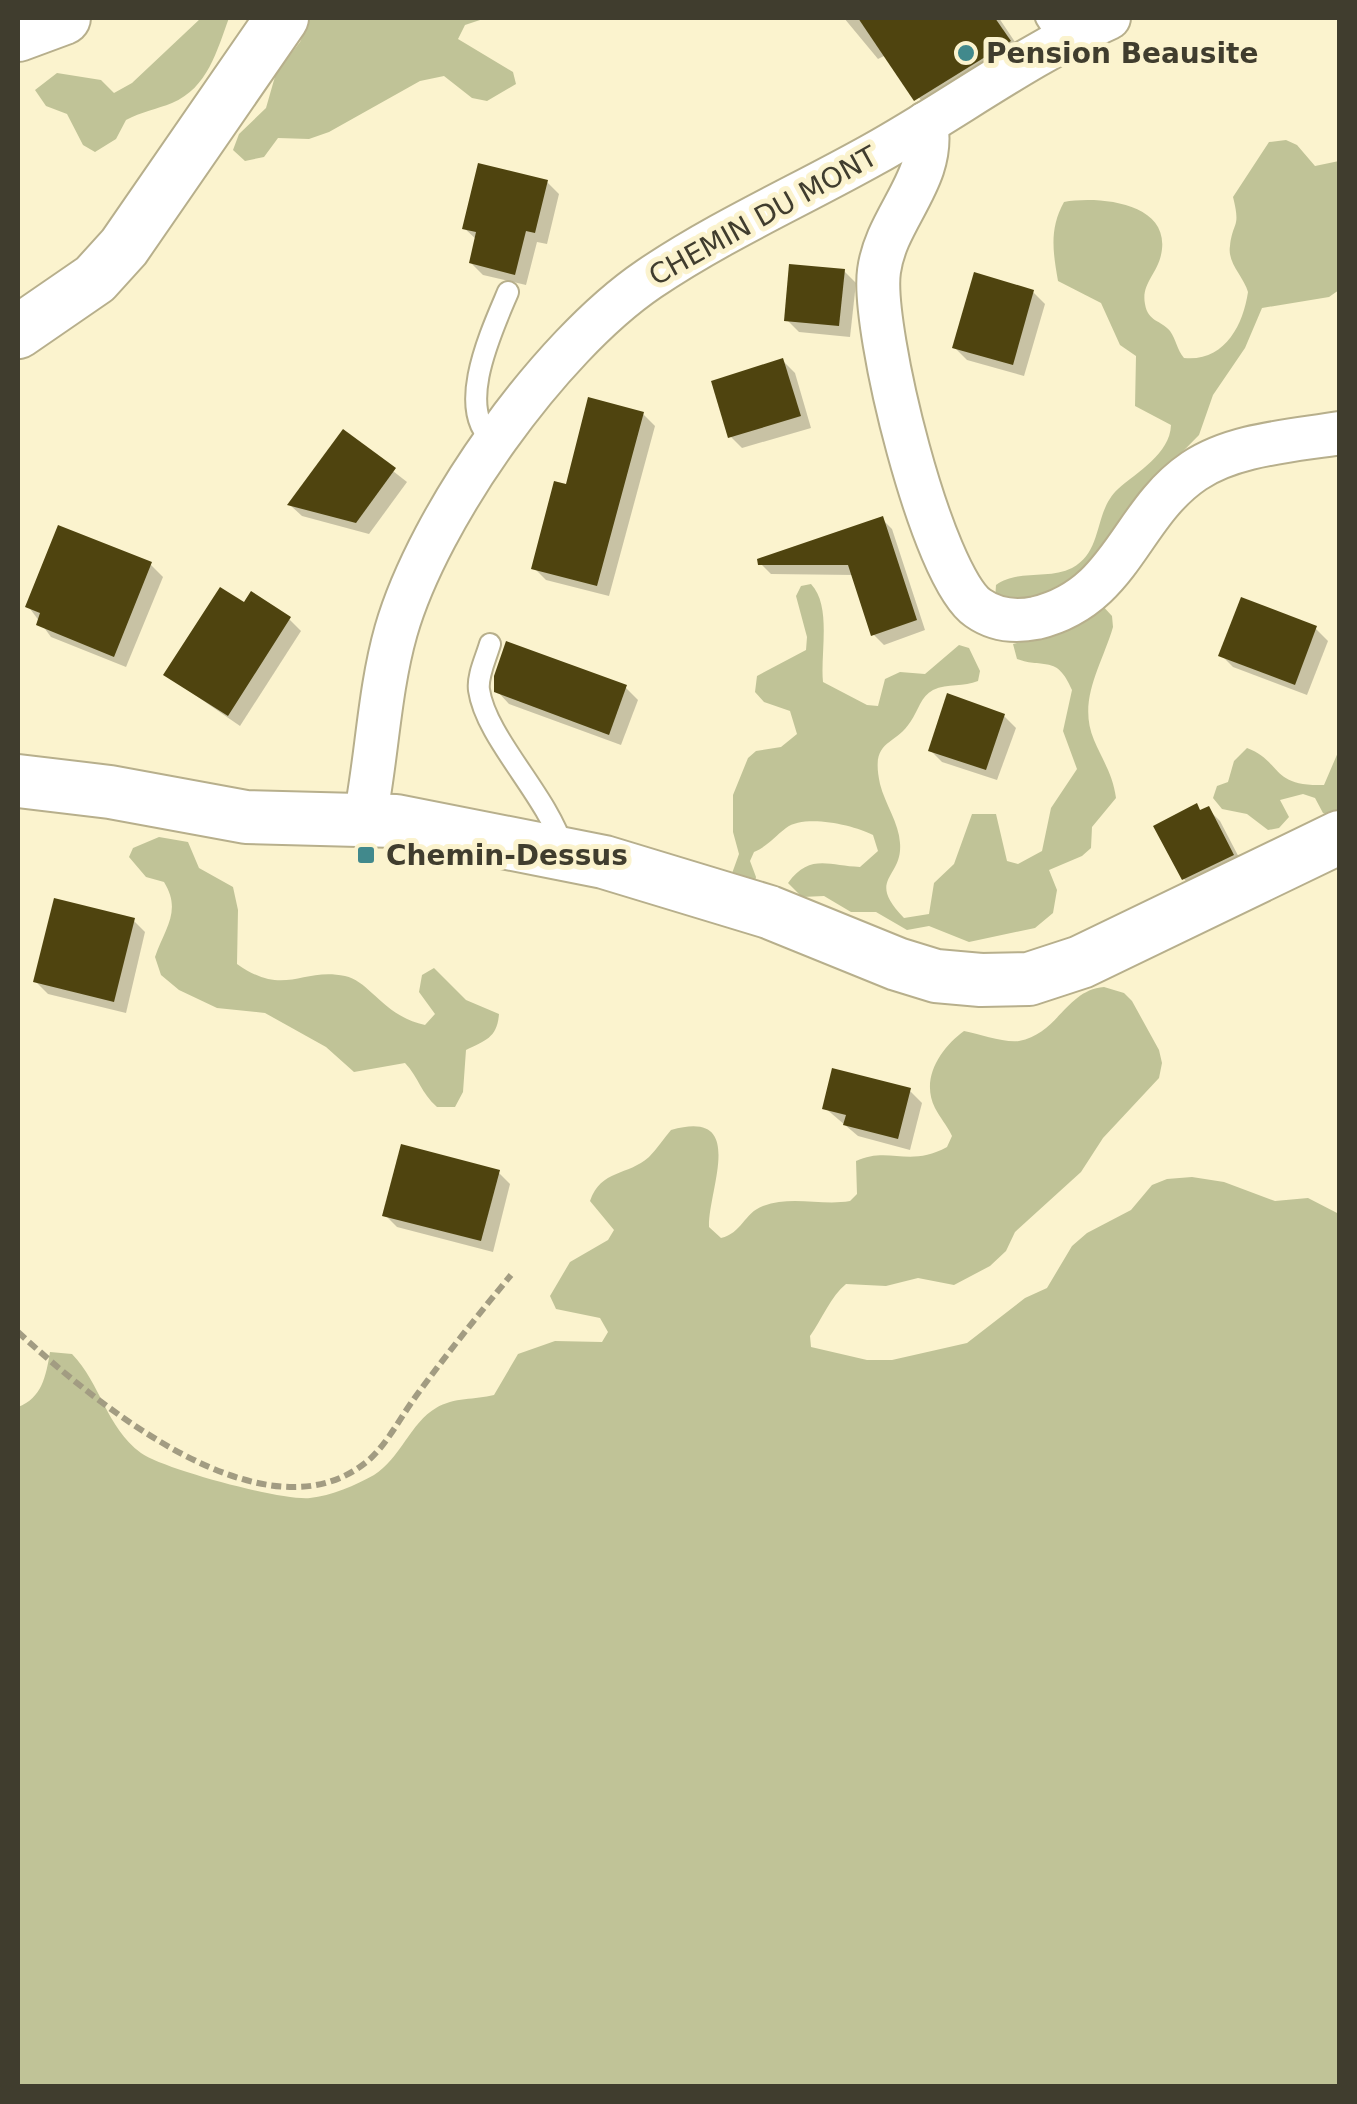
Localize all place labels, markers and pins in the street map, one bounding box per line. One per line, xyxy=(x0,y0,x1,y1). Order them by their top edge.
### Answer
place label: Pension Beausite xyxy=(986,37,1258,70)
marker: Pension Beausite xyxy=(955,42,977,64)
place label: Chemin-Dessus xyxy=(386,839,628,872)
marker: Chemin-Dessus xyxy=(355,844,377,866)

